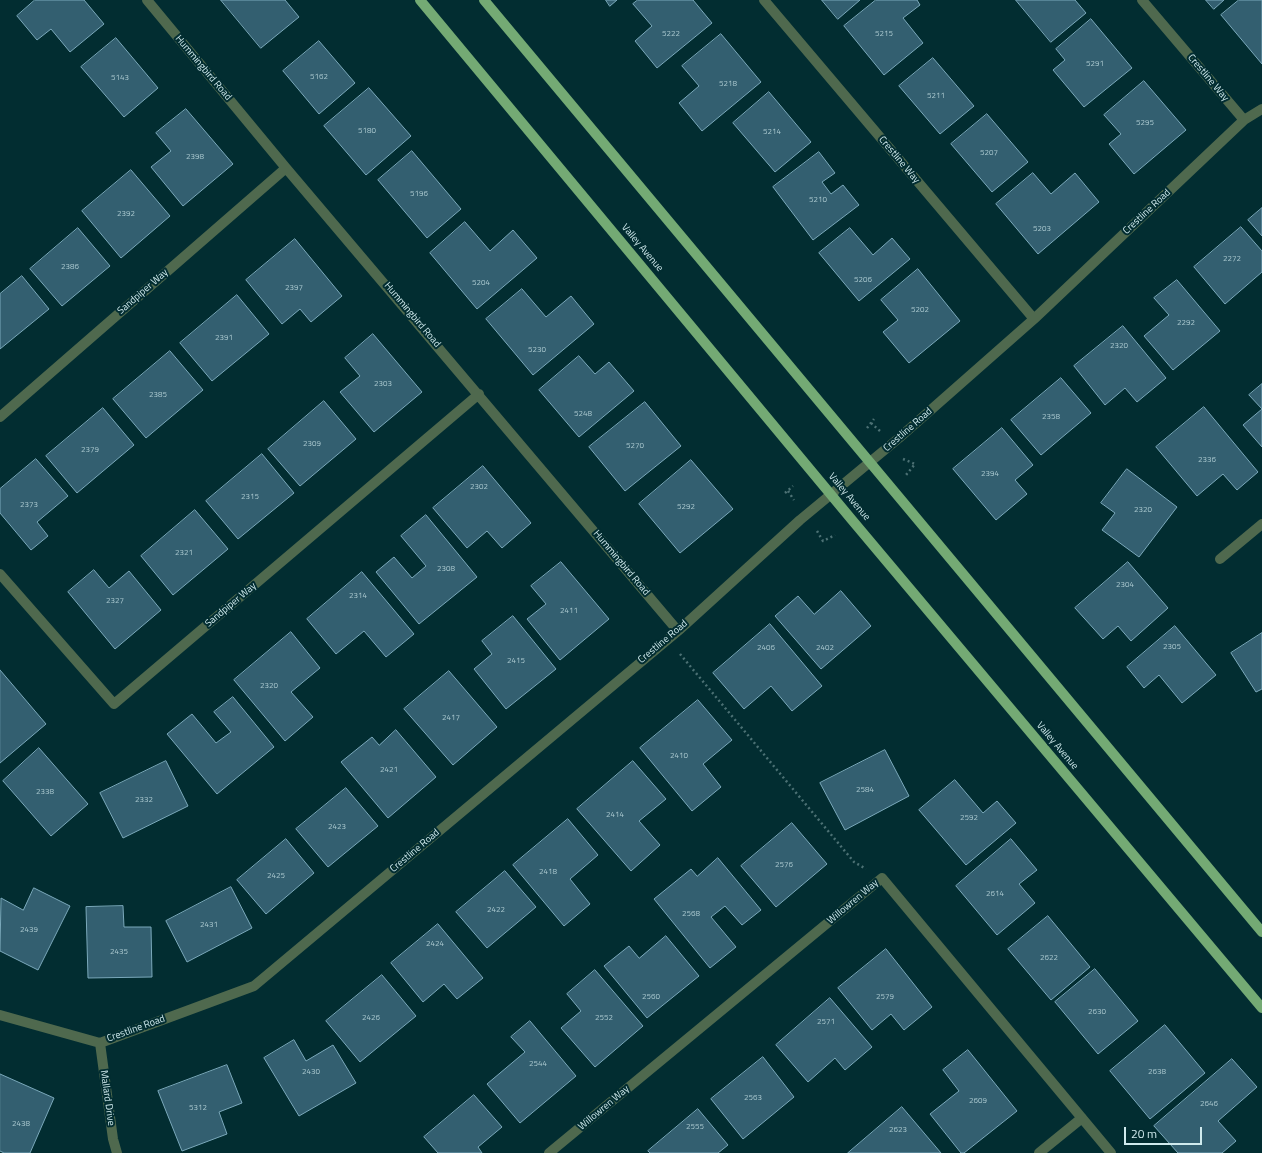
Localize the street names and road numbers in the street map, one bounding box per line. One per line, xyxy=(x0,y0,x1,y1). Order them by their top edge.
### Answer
street label: Hummingbird Road xyxy=(172,33,234,103)
street label: Crestline Way xyxy=(1185,52,1231,104)
street label: Crestline Way xyxy=(876,134,922,186)
street label: Crestline Road xyxy=(1121,187,1173,237)
street label: Valley Avenue xyxy=(619,222,665,274)
street label: Sandpiper Way xyxy=(115,267,171,317)
street label: Hummingbird Road xyxy=(381,280,443,350)
street label: Crestline Road xyxy=(881,406,935,454)
street label: Valley Avenue xyxy=(826,471,872,523)
street label: Hummingbird Road xyxy=(590,528,652,598)
street label: Sandpiper Way xyxy=(203,580,259,630)
street label: Crestline Road xyxy=(636,618,690,666)
street label: Valley Avenue xyxy=(1034,720,1080,772)
street label: Crestline Road xyxy=(388,827,442,875)
street label: Willowren Way xyxy=(825,877,881,927)
street label: Crestline Road xyxy=(105,1013,167,1045)
street label: Mallard Drive xyxy=(97,1070,117,1126)
street label: Willowren Way xyxy=(576,1083,632,1133)

